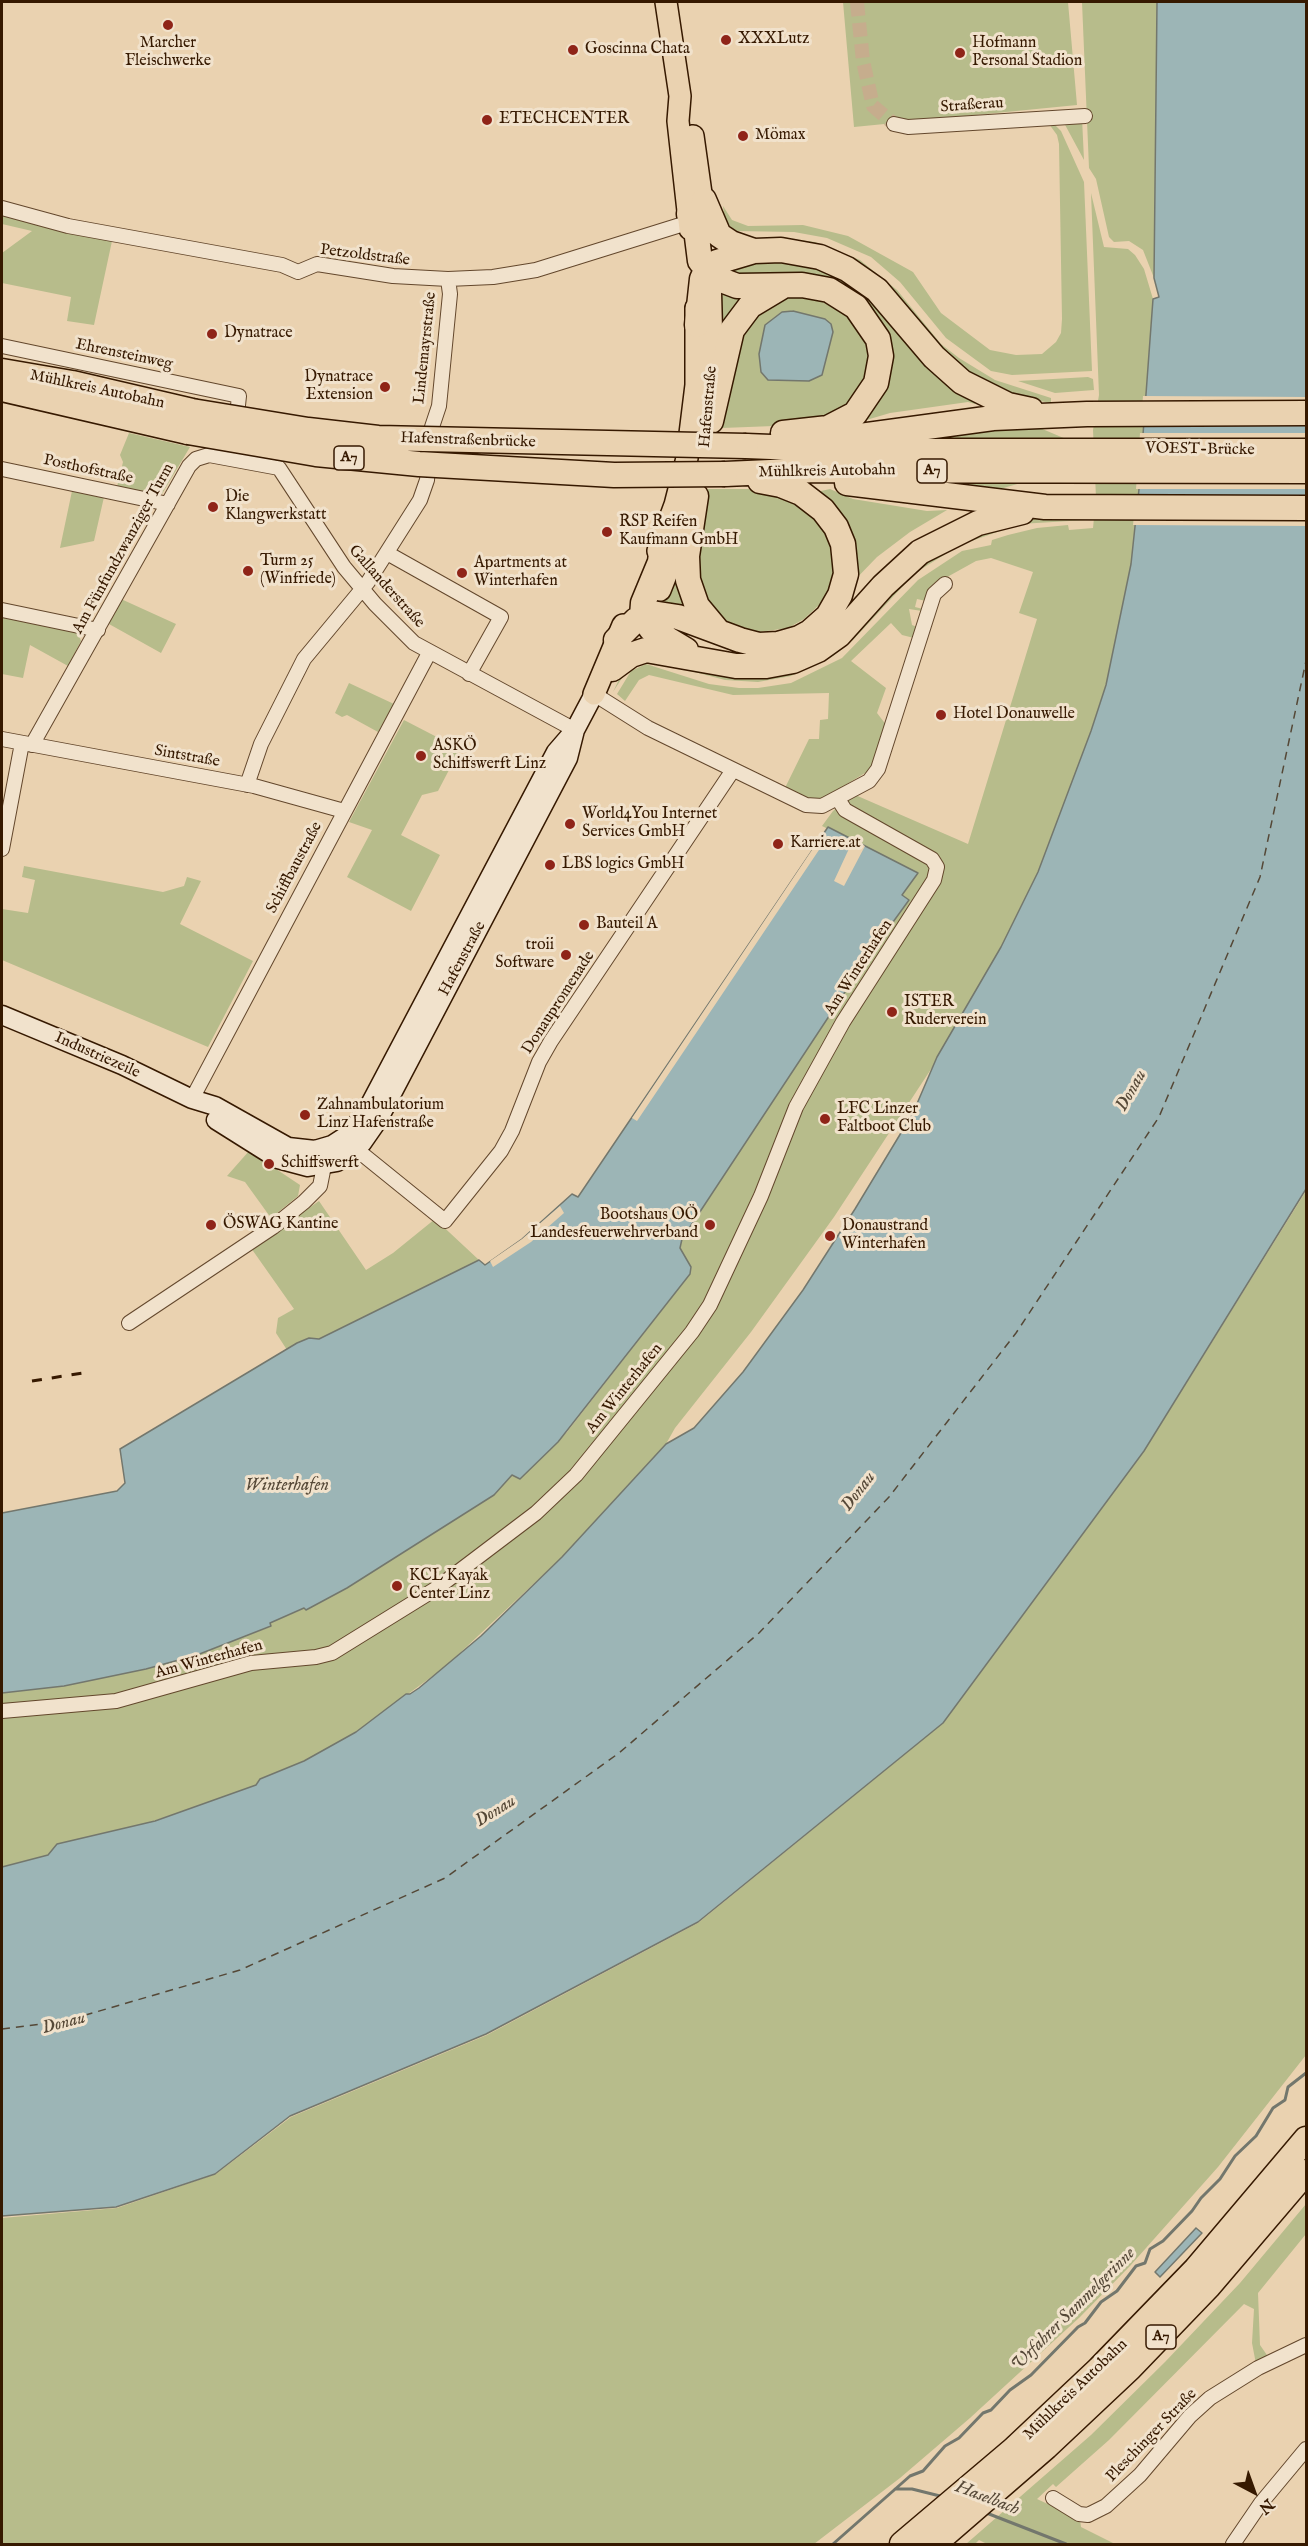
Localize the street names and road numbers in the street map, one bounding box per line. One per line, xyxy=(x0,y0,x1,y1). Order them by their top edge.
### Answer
street label: Straßerau xyxy=(940,94,1004,118)
street label: Petzoldstraße xyxy=(319,241,411,271)
street label: Lindemayrstraße xyxy=(411,291,441,405)
street label: Ehrensteinweg xyxy=(74,335,174,375)
street label: Hafenstraße xyxy=(696,365,722,449)
street label: Mühlkreis Autobahn xyxy=(28,366,166,414)
street label: Hafenstraßenbrücke xyxy=(400,429,536,453)
street label: VOEST-Brücke xyxy=(1145,439,1255,461)
road number: A7 xyxy=(334,446,364,470)
street label: Posthofstraße xyxy=(41,451,135,489)
road number: A7 xyxy=(917,459,947,483)
street label: Am Fünfundzwanziger Turm xyxy=(69,460,179,638)
street label: Mühlkreis Autobahn xyxy=(758,461,896,483)
street label: Gallanderstraße xyxy=(344,542,428,632)
street label: Sintstraße xyxy=(153,742,221,772)
street label: Schiffbaustraße xyxy=(263,819,327,917)
street label: Am Winterhafen xyxy=(821,916,897,1020)
street label: Hafenstraße xyxy=(435,918,491,1000)
street label: Donaupromenade xyxy=(518,948,600,1058)
street label: Industriezeile xyxy=(51,1029,143,1083)
street label: Am Winterhafen xyxy=(583,1340,667,1438)
street label: Am Winterhafen xyxy=(153,1636,265,1684)
road number: A7 xyxy=(1146,2325,1176,2349)
street label: Mühlkreis Autobahn xyxy=(1020,2336,1132,2444)
street label: Pleschinger Straße xyxy=(1103,2385,1201,2487)

